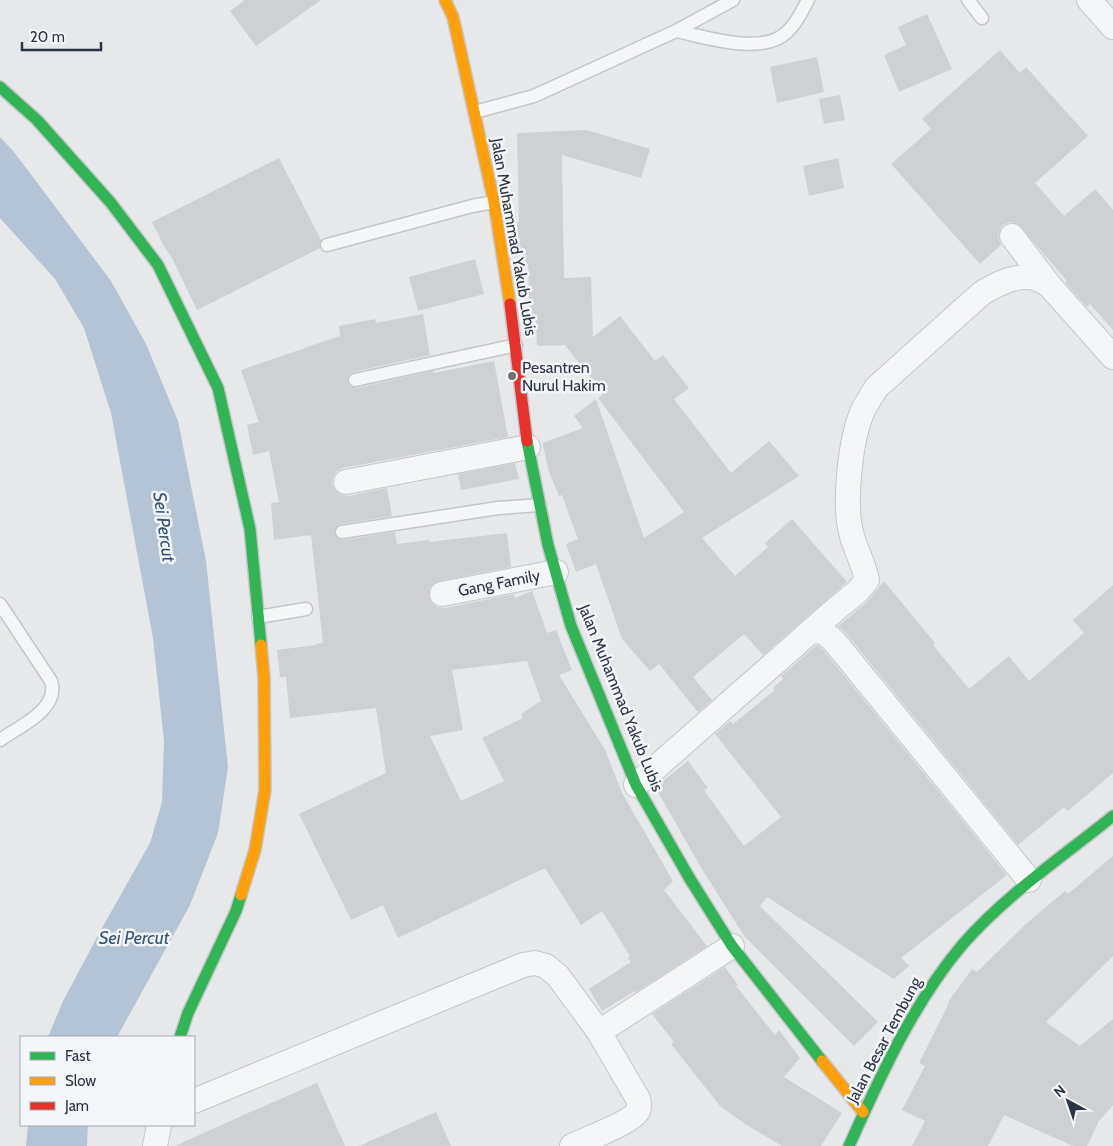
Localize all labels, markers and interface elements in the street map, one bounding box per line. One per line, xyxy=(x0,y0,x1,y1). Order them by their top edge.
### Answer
scale bar xyxy=(22,20,101,52)
text: 20 m xyxy=(30,28,65,46)
street label: Jalan Muhammad Yakub Lubis xyxy=(487,136,541,338)
place label: Pesantren Nurul Hakim xyxy=(522,358,606,395)
marker: Pesantren Nurul Hakim xyxy=(506,370,518,382)
water label: Sei Percut xyxy=(148,491,180,564)
street label: Gang Family xyxy=(456,566,542,600)
street label: Jalan Muhammad Yakub Lubis xyxy=(574,601,667,795)
water label: Sei Percut xyxy=(99,927,170,949)
street label: Jalan Besar Tembung xyxy=(842,973,926,1107)
legend xyxy=(20,1036,195,1126)
text: Fast xyxy=(65,1047,90,1065)
text: Slow xyxy=(65,1072,96,1090)
north arrow xyxy=(1043,1076,1093,1126)
text: N xyxy=(1050,1081,1069,1101)
text: Jam xyxy=(64,1097,89,1115)

